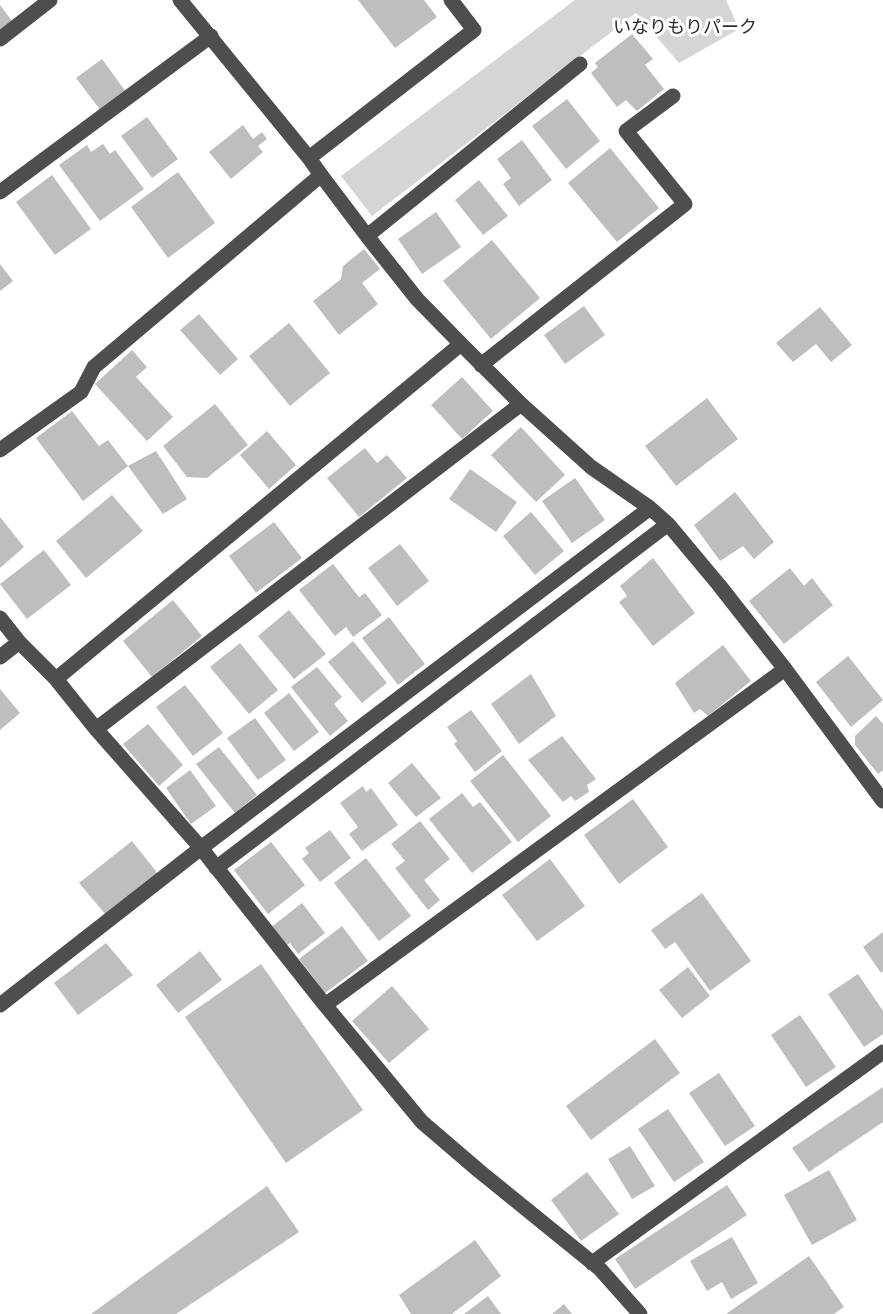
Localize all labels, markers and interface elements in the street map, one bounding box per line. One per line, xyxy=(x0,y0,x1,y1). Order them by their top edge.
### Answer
park label: いなりもりパーク xyxy=(613,17,757,39)

